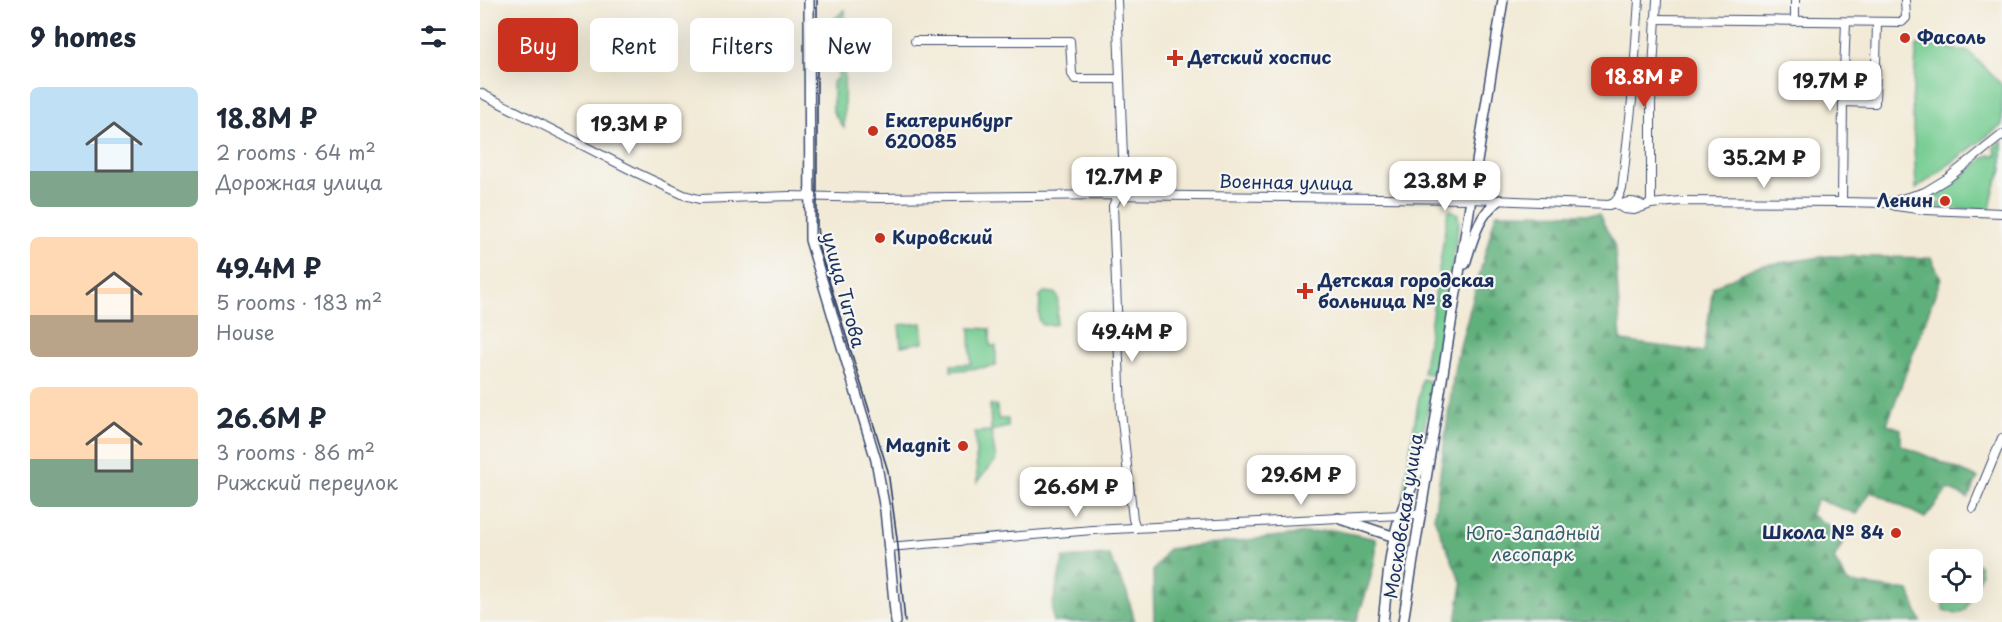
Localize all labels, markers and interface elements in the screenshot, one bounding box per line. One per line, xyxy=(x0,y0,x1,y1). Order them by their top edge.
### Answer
text: 9 homes xyxy=(30,17,136,56)
chip: Buy xyxy=(498,18,578,72)
chip: Rent xyxy=(590,18,678,72)
chip: Filters xyxy=(690,18,794,72)
chip: New xyxy=(806,18,892,72)
icon: filters xyxy=(417,20,450,53)
place label: Фасоль xyxy=(1917,23,1986,50)
marker: Фасоль xyxy=(1898,31,1912,45)
place label: Детский хоспис xyxy=(1187,43,1332,70)
marker: Детский хоспис xyxy=(1166,49,1184,67)
pin: 18.8M ₽ xyxy=(1589,57,1699,108)
text: 18.8M ₽ xyxy=(1605,61,1683,91)
pin: 19.7M ₽ xyxy=(1775,61,1885,112)
text: 19.7M ₽ xyxy=(1792,65,1868,95)
text: 18.8M ₽ xyxy=(216,98,317,137)
pin: 19.3M ₽ xyxy=(574,104,684,155)
place label: Екатеринбург 620085 xyxy=(885,106,1013,154)
text: 19.3M ₽ xyxy=(591,108,667,138)
icon: home xyxy=(78,111,150,183)
marker: Екатеринбург 620085 xyxy=(866,124,880,138)
text: 2 rooms · 64 m² xyxy=(216,137,376,167)
pin: 35.2M ₽ xyxy=(1709,138,1819,189)
text: 35.2M ₽ xyxy=(1722,142,1806,172)
pin: 12.7M ₽ xyxy=(1069,157,1179,208)
text: 12.7M ₽ xyxy=(1086,161,1162,191)
pin: 23.8M ₽ xyxy=(1390,161,1500,212)
text: 23.8M ₽ xyxy=(1403,165,1487,195)
text: Дорожная улица xyxy=(216,167,382,197)
street label: Военная улица xyxy=(1219,167,1354,196)
place label: Ленин xyxy=(1877,186,1933,213)
marker: Ленин xyxy=(1938,194,1952,208)
place label: Кировский xyxy=(892,223,993,250)
street label: улица Титова xyxy=(816,229,873,351)
marker: Кировский xyxy=(873,231,887,245)
text: 49.4M ₽ xyxy=(216,248,321,287)
icon: home xyxy=(78,261,150,333)
place label: Детская городская больница № 8 xyxy=(1317,266,1495,314)
marker: Детская городская больница № 8 xyxy=(1296,282,1314,300)
text: 5 rooms · 183 m² xyxy=(216,287,382,317)
pin: 49.4M ₽ xyxy=(1077,312,1187,363)
text: 49.4M ₽ xyxy=(1092,316,1172,346)
text: House xyxy=(216,317,275,347)
text: 26.6M ₽ xyxy=(216,398,326,437)
icon: home xyxy=(78,411,150,483)
street label: Московская улица xyxy=(1376,430,1429,600)
place label: Magnit xyxy=(886,431,951,458)
text: 3 rooms · 86 m² xyxy=(216,437,375,467)
marker: Magnit xyxy=(956,439,970,453)
pin: 29.6M ₽ xyxy=(1246,455,1356,506)
text: 29.6M ₽ xyxy=(1261,459,1341,489)
text: Рижский переулок xyxy=(216,467,398,497)
pin: 26.6M ₽ xyxy=(1021,467,1131,518)
text: 26.6M ₽ xyxy=(1034,471,1118,501)
place label: Школа № 84 xyxy=(1762,518,1884,545)
park label: Юго-Западный лесопарк xyxy=(1466,519,1600,567)
marker: Школа № 84 xyxy=(1889,526,1903,540)
map controls xyxy=(1929,549,1983,603)
button: locate xyxy=(1929,549,1983,603)

